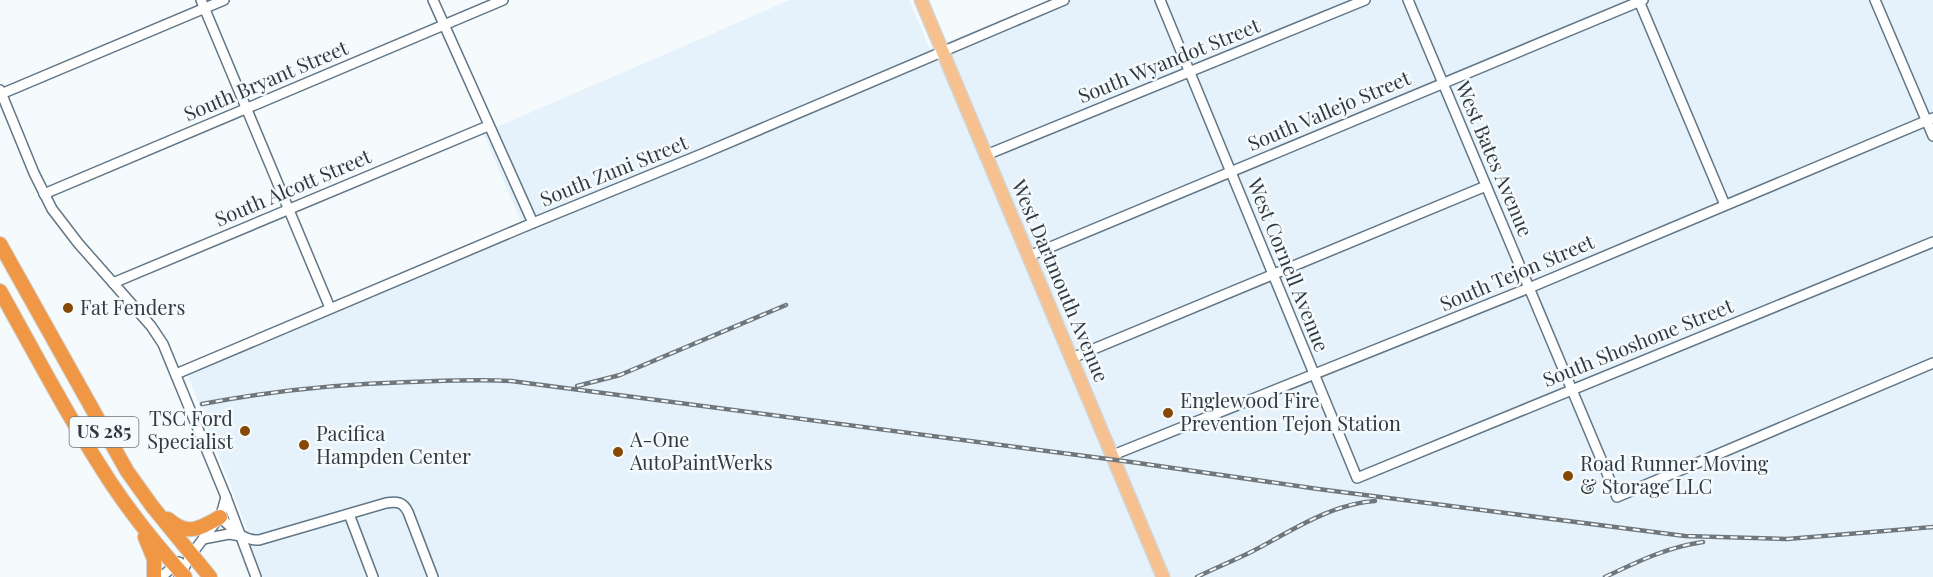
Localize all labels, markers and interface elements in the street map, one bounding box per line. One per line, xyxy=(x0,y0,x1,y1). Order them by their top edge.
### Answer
street label: South Wyandot Street xyxy=(1073,10,1264,108)
street label: South Bryant Street xyxy=(179,33,352,126)
street label: South Vallejo Street xyxy=(1243,63,1415,156)
street label: West Bates Avenue xyxy=(1450,76,1540,240)
street label: South Zuni Street xyxy=(536,127,692,212)
street label: South Alcott Street xyxy=(210,141,375,232)
street label: West Cornell Avenue xyxy=(1242,173,1337,355)
street label: West Dartmouth Avenue xyxy=(1006,174,1116,386)
street label: South Tejon Street xyxy=(1435,227,1599,316)
street label: South Shoshone Street xyxy=(1538,291,1738,392)
place label: Fat Fenders xyxy=(80,293,185,320)
marker: Fat Fenders xyxy=(61,301,75,315)
place label: Englewood Fire Prevention Tejon Station xyxy=(1180,386,1401,436)
place label: TSC Ford Specialist xyxy=(147,404,234,454)
marker: Englewood Fire Prevention Tejon Station xyxy=(1161,406,1175,420)
road number: US 285 xyxy=(70,417,138,447)
place label: Pacifica Hampden Center xyxy=(316,419,471,469)
marker: TSC Ford Specialist xyxy=(238,424,252,438)
place label: A-One AutoPaintWerks xyxy=(629,425,773,475)
marker: Pacifica Hampden Center xyxy=(297,438,311,452)
marker: A-One AutoPaintWerks xyxy=(611,445,625,459)
place label: Road Runner Moving & Storage LLC xyxy=(1580,449,1769,499)
marker: Road Runner Moving & Storage LLC xyxy=(1561,469,1575,483)

